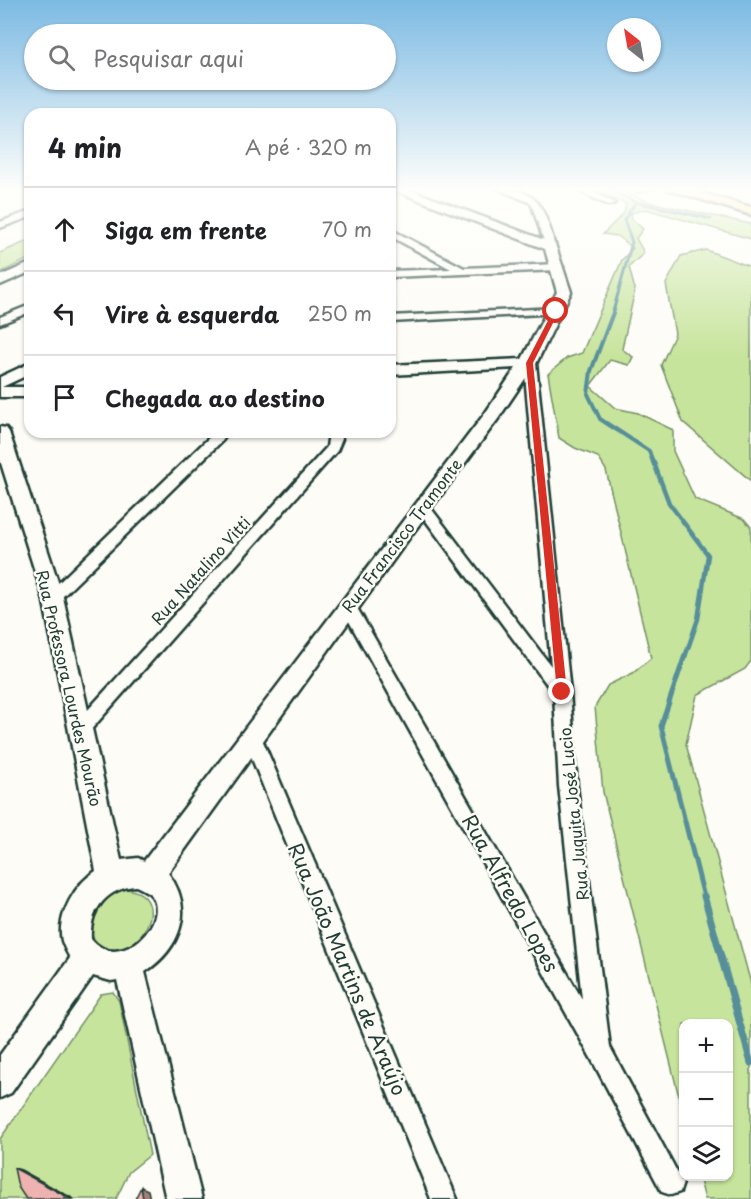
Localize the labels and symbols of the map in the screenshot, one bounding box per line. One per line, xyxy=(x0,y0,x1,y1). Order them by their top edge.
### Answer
north arrow xyxy=(607,18,661,72)
route start xyxy=(542,297,568,323)
street label: Rua Francisco Tramonte xyxy=(335,453,467,617)
street label: Rua Natalino Vitti xyxy=(145,511,255,629)
street label: Rua Professora Lourdes Mourão xyxy=(31,567,109,809)
route end xyxy=(548,678,574,704)
street label: Rua Juquita José Lucio xyxy=(552,726,594,902)
street label: Rua Alfredo Lopes xyxy=(455,809,567,977)
street label: Rua João Martins de Araújo xyxy=(281,838,415,1100)

